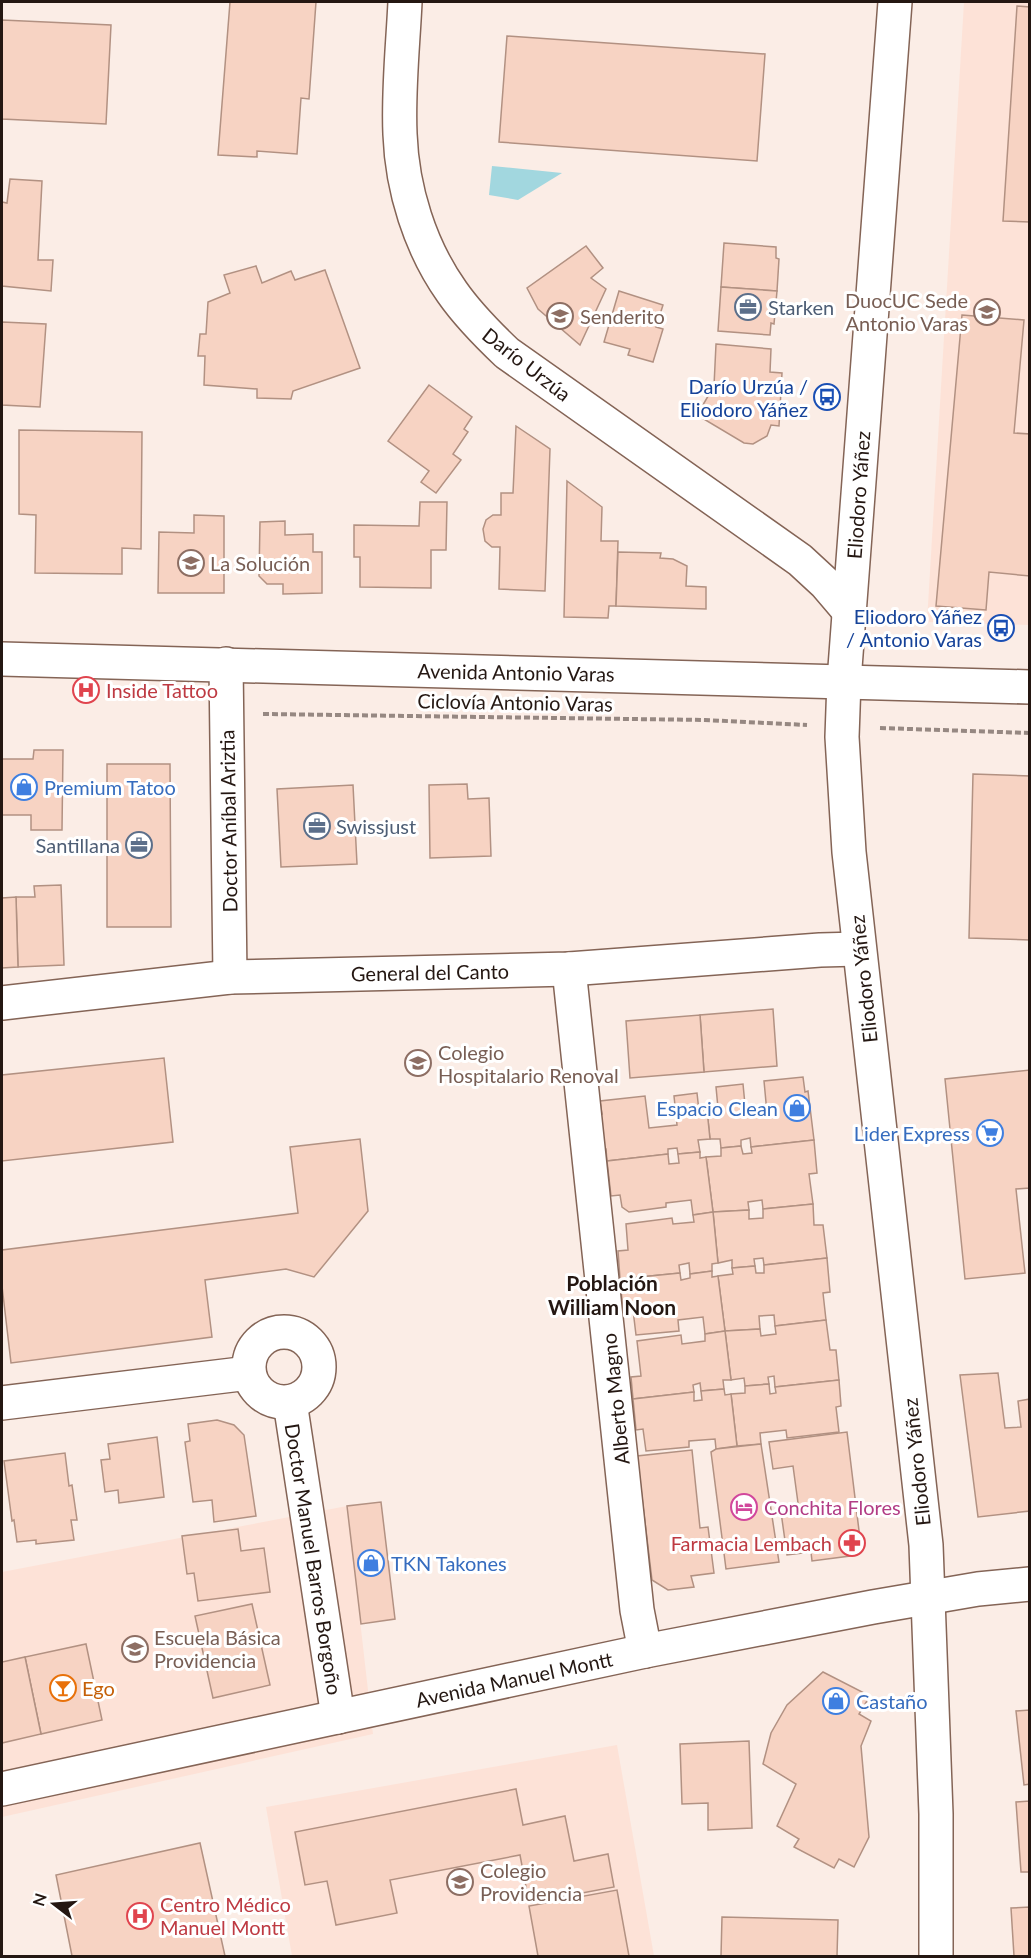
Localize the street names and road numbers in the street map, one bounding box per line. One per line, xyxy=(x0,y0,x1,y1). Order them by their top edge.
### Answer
street label: Darío Urzúa xyxy=(478,322,576,406)
street label: Eliodoro Yáñez xyxy=(842,430,874,560)
street label: Avenida Antonio Varas xyxy=(417,658,615,686)
street label: Ciclovía Antonio Varas xyxy=(417,688,613,716)
street label: Doctor Aníbal Ariztia xyxy=(214,729,242,913)
street label: Eliodoro Yáñez xyxy=(844,914,882,1044)
street label: General del Canto xyxy=(351,959,509,985)
street label: Alberto Magno xyxy=(596,1332,634,1466)
street label: Eliodoro Yáñez xyxy=(897,1397,935,1527)
street label: Doctor Manuel Barros Borgoño xyxy=(281,1422,347,1696)
street label: Avenida Manuel Montt xyxy=(413,1646,615,1712)

